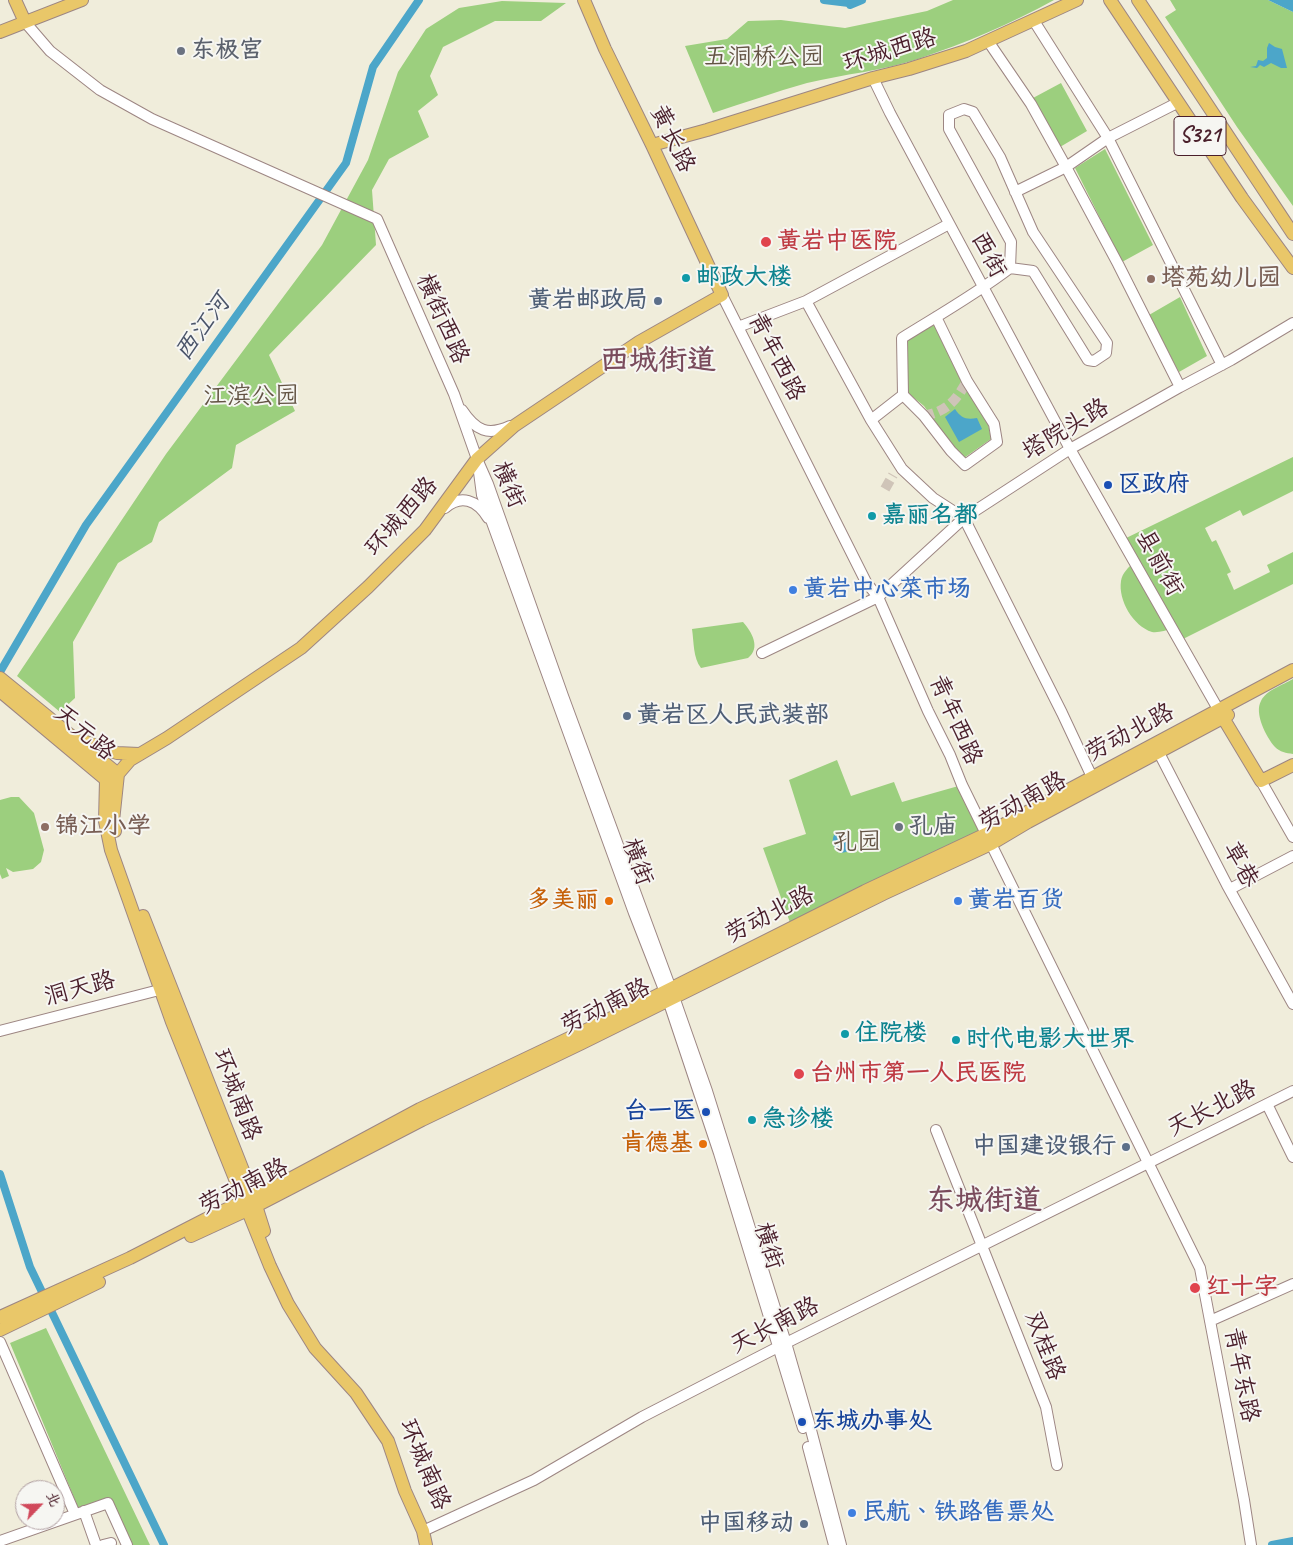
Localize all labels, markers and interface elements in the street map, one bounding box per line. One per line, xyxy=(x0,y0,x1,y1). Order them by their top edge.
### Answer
street label: 环城西路 xyxy=(840,23,940,79)
place label: 东极宫 xyxy=(191,37,263,65)
park label: 五洞桥公园 xyxy=(704,44,824,72)
marker: 东极宫 xyxy=(175,45,187,57)
street label: 黄长路 xyxy=(643,100,701,178)
road number: S321 xyxy=(1174,116,1226,156)
street label: 西街 xyxy=(964,227,1012,283)
place label: 黄岩中医院 xyxy=(777,228,897,256)
marker: 黄岩中医院 xyxy=(759,235,773,249)
place label: 邮政大楼 xyxy=(696,264,792,292)
place label: 塔苑幼儿园 xyxy=(1161,265,1281,293)
street label: 横街西路 xyxy=(409,269,475,369)
marker: 邮政大楼 xyxy=(680,272,692,284)
marker: 塔苑幼儿园 xyxy=(1145,273,1157,285)
place label: 黄岩邮政局 xyxy=(528,287,648,315)
water label: 西江河 xyxy=(169,289,237,367)
marker: 黄岩邮政局 xyxy=(652,295,664,307)
street label: 青年西路 xyxy=(741,308,811,406)
district label: 西城街道 xyxy=(600,344,716,378)
park label: 江滨公园 xyxy=(203,383,299,411)
street label: 塔院头路 xyxy=(1017,393,1115,467)
street label: 横街 xyxy=(485,457,531,513)
street label: 环城西路 xyxy=(360,471,444,563)
place label: 区政府 xyxy=(1118,471,1190,499)
marker: 区政府 xyxy=(1102,479,1114,491)
place label: 嘉丽名都 xyxy=(882,502,978,530)
marker: 嘉丽名都 xyxy=(866,510,878,522)
street label: 县前街 xyxy=(1129,525,1189,601)
place label: 黄岩中心菜市场 xyxy=(803,576,971,604)
marker: 黄岩中心菜市场 xyxy=(787,584,799,596)
street label: 青年西路 xyxy=(922,670,988,770)
street label: 劳动北路 xyxy=(1081,698,1179,768)
street label: 天元路 xyxy=(47,699,121,767)
place label: 黄岩区人民武装部 xyxy=(637,702,829,730)
marker: 黄岩区人民武装部 xyxy=(621,710,633,722)
street label: 劳动南路 xyxy=(974,766,1072,838)
place label: 锦江小学 xyxy=(55,813,151,841)
place label: 孔庙 xyxy=(909,813,957,841)
marker: 锦江小学 xyxy=(39,821,51,833)
marker: 孔庙 xyxy=(893,821,905,833)
park label: 孔园 xyxy=(833,829,881,857)
street label: 横街 xyxy=(615,835,659,889)
street label: 草巷 xyxy=(1216,837,1264,893)
street label: 劳动北路 xyxy=(721,880,819,950)
place label: 多美丽 xyxy=(527,887,599,915)
place label: 黄岩百货 xyxy=(968,887,1064,915)
marker: 多美丽 xyxy=(603,895,615,907)
marker: 黄岩百货 xyxy=(952,895,964,907)
street label: 洞天路 xyxy=(41,966,119,1012)
street label: 劳动南路 xyxy=(557,973,655,1041)
place label: 住院楼 xyxy=(855,1020,927,1048)
place label: 时代电影大世界 xyxy=(966,1026,1134,1054)
marker: 住院楼 xyxy=(839,1028,851,1040)
marker: 时代电影大世界 xyxy=(950,1034,962,1046)
street label: 环城南路 xyxy=(205,1045,267,1145)
place label: 台州市第一人民医院 xyxy=(810,1060,1026,1088)
marker: 台州市第一人民医院 xyxy=(792,1067,806,1081)
street label: 天长北路 xyxy=(1163,1074,1261,1144)
place label: 台一医 xyxy=(624,1098,696,1126)
marker: 台一医 xyxy=(700,1106,712,1118)
place label: 急诊楼 xyxy=(762,1106,834,1134)
marker: 急诊楼 xyxy=(746,1114,758,1126)
place label: 肯德基 xyxy=(621,1130,693,1158)
place label: 中国建设银行 xyxy=(972,1133,1116,1161)
marker: 肯德基 xyxy=(697,1138,709,1150)
marker: 中国建设银行 xyxy=(1120,1141,1132,1153)
street label: 劳动南路 xyxy=(195,1153,293,1221)
district label: 东城街道 xyxy=(926,1184,1042,1218)
street label: 横街 xyxy=(747,1219,789,1273)
place label: 红十字 xyxy=(1206,1274,1278,1302)
marker: 红十字 xyxy=(1188,1281,1202,1295)
street label: 天长南路 xyxy=(726,1291,824,1361)
street label: 双桂路 xyxy=(1018,1307,1070,1385)
street label: 青年东路 xyxy=(1218,1325,1264,1425)
place label: 东城办事处 xyxy=(812,1408,932,1436)
street label: 环城南路 xyxy=(392,1415,456,1515)
marker: 东城办事处 xyxy=(796,1416,808,1428)
north arrow xyxy=(15,1480,65,1530)
text: 北 xyxy=(43,1489,64,1509)
place label: 民航、铁路售票处 xyxy=(862,1499,1054,1527)
marker: 民航、铁路售票处 xyxy=(846,1507,858,1519)
place label: 中国移动 xyxy=(698,1510,794,1538)
marker: 中国移动 xyxy=(798,1518,810,1530)

